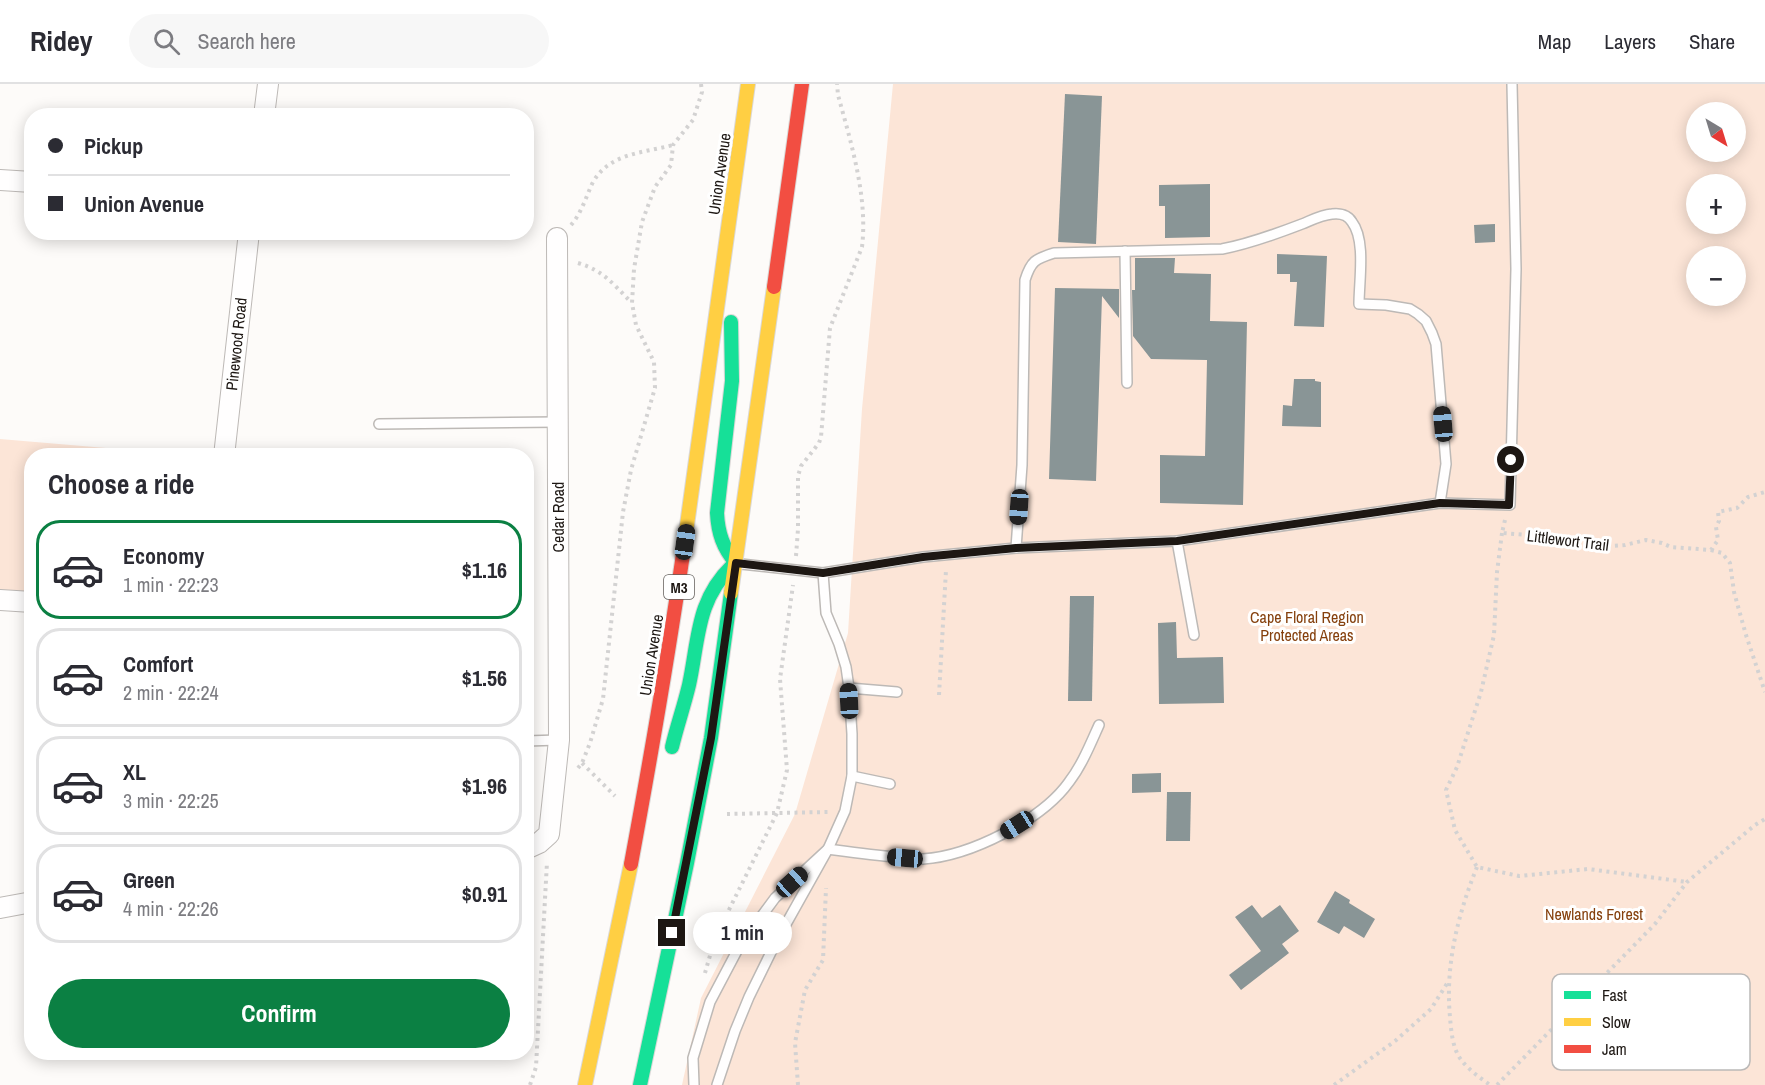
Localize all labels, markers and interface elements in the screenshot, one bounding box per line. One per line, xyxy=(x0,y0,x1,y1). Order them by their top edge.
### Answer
search box xyxy=(129,14,549,68)
text: Ridey xyxy=(30,22,93,60)
icon: search xyxy=(150,25,183,58)
text: Search here xyxy=(198,26,296,56)
text: Map xyxy=(1538,27,1571,56)
text: Layers xyxy=(1604,27,1656,56)
text: Share xyxy=(1689,27,1735,56)
north arrow xyxy=(1686,102,1746,162)
map controls xyxy=(1686,102,1746,306)
text: Pickup xyxy=(84,131,143,161)
street label: Union Avenue xyxy=(702,132,736,216)
button: + xyxy=(1686,174,1746,234)
text: Union Avenue xyxy=(84,189,204,219)
button: − xyxy=(1686,246,1746,306)
street label: Pinewood Road xyxy=(220,296,252,392)
car xyxy=(1432,405,1454,443)
route start xyxy=(1497,446,1524,473)
text: Choose a ride xyxy=(48,466,194,502)
street label: Cedar Road xyxy=(547,482,569,552)
car xyxy=(1009,488,1029,526)
car xyxy=(674,523,696,561)
street label: Littlewort Trail xyxy=(1526,524,1610,556)
text: Economy xyxy=(123,541,204,571)
icon: car xyxy=(51,543,105,597)
text: $1.16 xyxy=(462,555,507,585)
text: 1 min · 22:23 xyxy=(123,571,219,598)
road number: M3 xyxy=(664,575,694,599)
park label: Cape Floral Region Protected Areas xyxy=(1250,606,1364,646)
street label: Union Avenue xyxy=(634,613,668,697)
text: Comfort xyxy=(123,649,193,679)
icon: car xyxy=(51,651,105,705)
text: $1.56 xyxy=(462,663,507,693)
text: 2 min · 22:24 xyxy=(123,679,219,706)
car xyxy=(839,683,859,719)
text: XL xyxy=(123,757,146,787)
icon: car xyxy=(51,759,105,813)
text: $1.96 xyxy=(462,771,507,801)
text: 3 min · 22:25 xyxy=(123,787,219,814)
car xyxy=(997,808,1037,842)
car xyxy=(886,847,924,869)
car xyxy=(773,863,811,901)
text: Green xyxy=(123,865,175,895)
icon: car xyxy=(51,867,105,921)
text: $0.91 xyxy=(462,879,507,909)
text: 4 min · 22:26 xyxy=(123,895,219,922)
park label: Newlands Forest xyxy=(1545,903,1643,925)
callout: 1 min xyxy=(693,912,792,954)
route end xyxy=(658,919,685,946)
text: 1 min xyxy=(721,919,764,946)
legend xyxy=(1552,974,1750,1070)
button: Confirm xyxy=(48,979,510,1048)
text: Fast xyxy=(1602,984,1627,1006)
text: Slow xyxy=(1602,1011,1631,1033)
text: Jam xyxy=(1602,1038,1627,1060)

